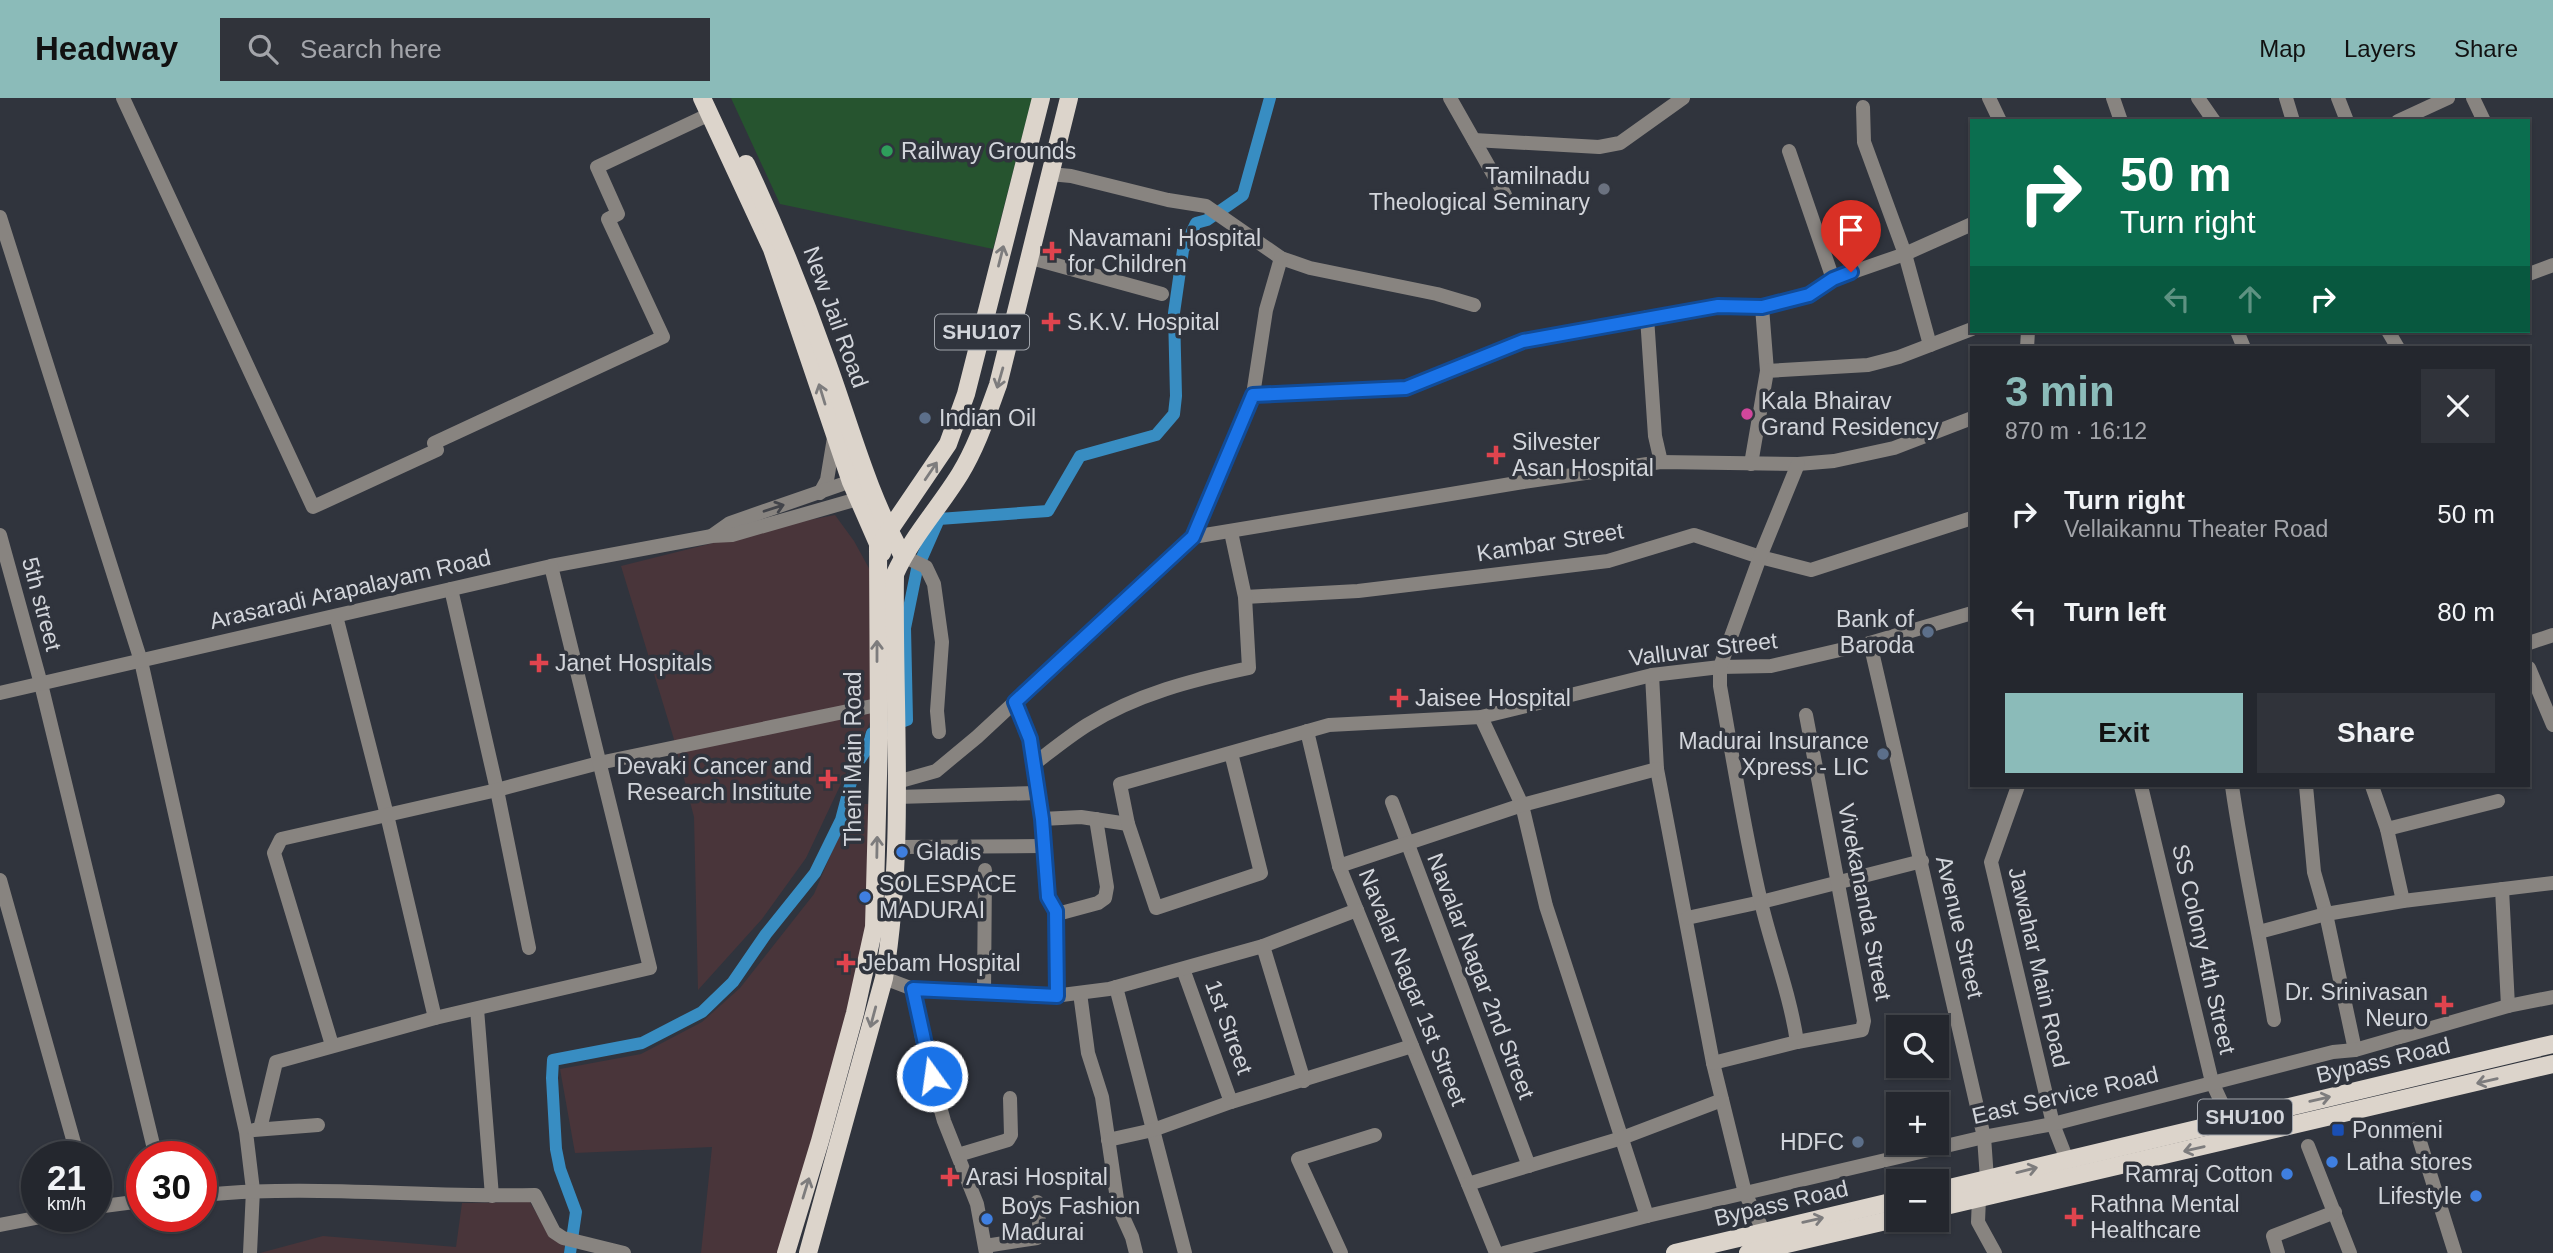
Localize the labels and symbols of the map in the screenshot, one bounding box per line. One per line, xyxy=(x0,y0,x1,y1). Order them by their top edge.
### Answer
place label: Railway Grounds xyxy=(901,138,1076,164)
marker: Railway Grounds xyxy=(879,143,895,159)
place label: Tamilnadu Theological Seminary xyxy=(1369,163,1590,215)
marker: Tamilnadu Theological Seminary xyxy=(1596,181,1612,197)
pin xyxy=(1821,200,1881,272)
place label: Navamani Hospital for Children xyxy=(1068,225,1261,277)
marker: Navamani Hospital for Children xyxy=(1042,241,1062,261)
street label: New Jail Road xyxy=(798,243,874,391)
one-way arrow xyxy=(995,245,1008,268)
place label: S.K.V. Hospital xyxy=(1067,309,1220,335)
marker: S.K.V. Hospital xyxy=(1041,312,1061,332)
road number: SHU107 xyxy=(935,314,1029,350)
one-way arrow xyxy=(992,367,1005,389)
one-way arrow xyxy=(815,383,828,405)
place label: Kala Bhairav Grand Residency xyxy=(1761,388,1939,440)
place label: Indian Oil xyxy=(939,405,1036,431)
marker: Kala Bhairav Grand Residency xyxy=(1739,406,1755,422)
marker: Indian Oil xyxy=(917,410,933,426)
place label: Silvester Asan Hospital xyxy=(1512,429,1654,481)
marker: Silvester Asan Hospital xyxy=(1486,445,1506,465)
one-way arrow xyxy=(924,462,938,481)
one-way arrow xyxy=(762,501,784,513)
street label: Kambar Street xyxy=(1475,517,1626,566)
street label: Arasaradi Arapalayam Road xyxy=(207,544,493,634)
street label: 5th street xyxy=(17,554,67,654)
place label: Bank of Baroda xyxy=(1836,606,1915,658)
marker: Bank of Baroda xyxy=(1920,624,1936,640)
street label: Valluvar Street xyxy=(1627,627,1779,671)
one-way arrow xyxy=(870,640,884,663)
place label: Janet Hospitals xyxy=(555,650,712,676)
marker: Janet Hospitals xyxy=(529,653,549,673)
street label: Theni Main Road xyxy=(840,671,866,847)
place label: Jaisee Hospital xyxy=(1415,685,1571,711)
marker: Jaisee Hospital xyxy=(1389,688,1409,708)
place label: Madurai Insurance Xpress - LIC xyxy=(1679,728,1869,780)
marker: Madurai Insurance Xpress - LIC xyxy=(1875,746,1891,762)
place label: Devaki Cancer and Research Institute xyxy=(616,753,812,805)
marker: Devaki Cancer and Research Institute xyxy=(818,769,838,789)
street label: Vivekananda Street xyxy=(1833,801,1897,1003)
one-way arrow xyxy=(871,835,884,858)
place label: Gladis xyxy=(916,839,981,865)
street label: SS Colony 4th Street xyxy=(2167,841,2241,1057)
marker: Gladis xyxy=(894,844,910,860)
street label: Navalar Nagar 2nd Street xyxy=(1422,850,1540,1103)
street label: Avenue Street xyxy=(1931,853,1989,1001)
street label: Jawahar Main Road xyxy=(2003,864,2075,1070)
street label: Navalar Nagar 1st Street xyxy=(1354,865,1473,1110)
place label: SOLESPACE MADURAI xyxy=(879,871,1017,923)
marker: SOLESPACE MADURAI xyxy=(857,889,873,905)
place label: Jebam Hospital xyxy=(862,950,1021,976)
marker: Jebam Hospital xyxy=(836,953,856,973)
street label: 1st Street xyxy=(1200,976,1258,1078)
place label: Dr. Srinivasan Neuro xyxy=(2285,979,2428,1031)
marker: Dr. Srinivasan Neuro xyxy=(2434,995,2454,1015)
one-way arrow xyxy=(866,1006,879,1028)
street label: Bypass Road xyxy=(2313,1032,2453,1088)
position arrow xyxy=(895,1039,969,1113)
street label: East Service Road xyxy=(1969,1061,2161,1129)
one-way arrow xyxy=(2476,1074,2499,1088)
one-way arrow xyxy=(2308,1092,2331,1106)
road number: SHU100 xyxy=(2198,1100,2292,1134)
place label: Ponmeni xyxy=(2352,1117,2443,1143)
marker: Ponmeni xyxy=(2330,1122,2346,1138)
place label: HDFC xyxy=(1780,1129,1844,1155)
marker: HDFC xyxy=(1850,1134,1866,1150)
speed limit sign: 30 xyxy=(126,1141,217,1232)
one-way arrow xyxy=(2183,1143,2206,1156)
place label: Latha stores xyxy=(2346,1149,2473,1175)
marker: Latha stores xyxy=(2324,1154,2340,1170)
place label: Ramraj Cotton xyxy=(2125,1161,2273,1187)
one-way arrow xyxy=(2016,1162,2038,1175)
place label: Arasi Hospital xyxy=(966,1164,1108,1190)
marker: Ramraj Cotton xyxy=(2279,1166,2295,1182)
marker: Arasi Hospital xyxy=(940,1167,960,1187)
street label: Bypass Road xyxy=(1711,1175,1851,1231)
one-way arrow xyxy=(800,1177,813,1199)
place label: Lifestyle xyxy=(2378,1183,2462,1209)
marker: Lifestyle xyxy=(2468,1188,2484,1204)
place label: Rathna Mental Healthcare xyxy=(2090,1191,2240,1243)
place label: Boys Fashion Madurai xyxy=(1001,1193,1140,1245)
marker: Rathna Mental Healthcare xyxy=(2064,1207,2084,1227)
marker: Boys Fashion Madurai xyxy=(979,1211,995,1227)
one-way arrow xyxy=(1801,1213,1824,1226)

